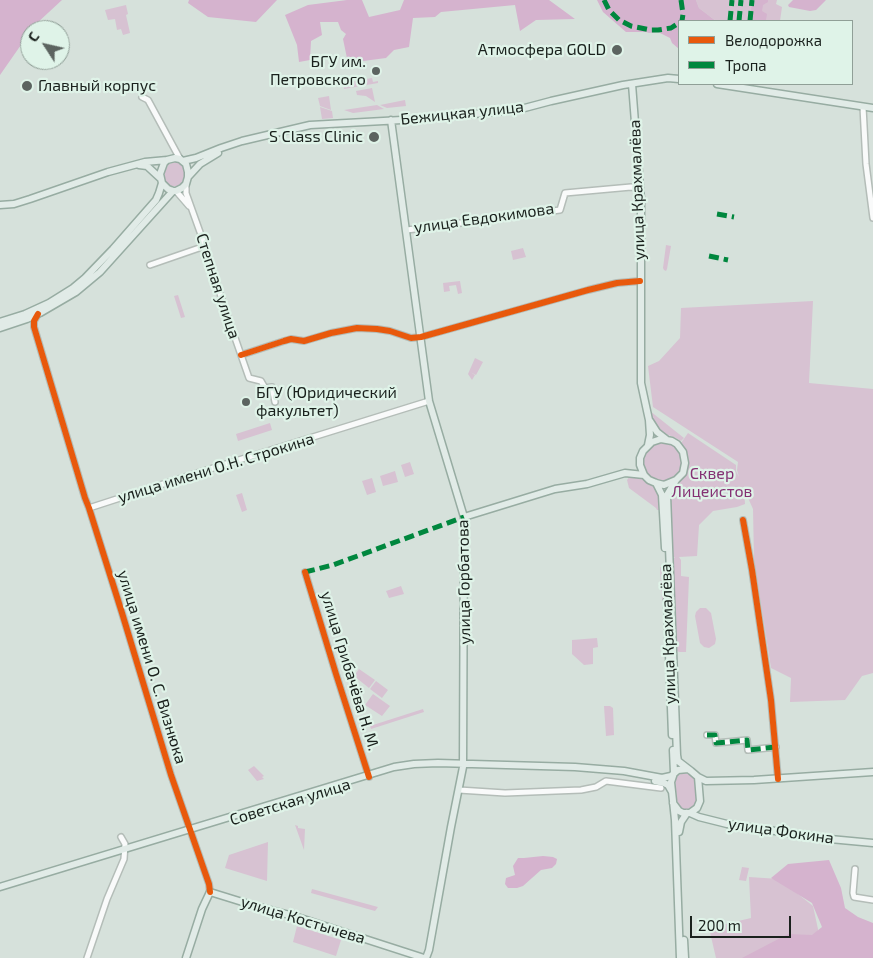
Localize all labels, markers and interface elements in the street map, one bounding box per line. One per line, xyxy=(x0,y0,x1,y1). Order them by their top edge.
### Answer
north arrow xyxy=(20,20,70,70)
legend xyxy=(678,20,853,85)
text: С xyxy=(24,28,42,45)
text: Велодорожка xyxy=(725,31,822,49)
place label: Атмосфера GOLD xyxy=(478,40,606,60)
marker: Атмосфера GOLD xyxy=(610,43,624,57)
place label: БГУ им. Петровского xyxy=(270,52,366,90)
text: Тропа xyxy=(725,56,767,74)
marker: БГУ им. Петровского xyxy=(370,65,382,77)
place label: Главный корпус xyxy=(38,76,156,96)
marker: Главный корпус xyxy=(20,79,34,93)
street label: Бежицкая улица xyxy=(399,97,525,129)
street label: улица Крахмалёва xyxy=(625,119,649,261)
place label: S Class Clinic xyxy=(269,127,363,147)
marker: S Class Clinic xyxy=(367,130,381,144)
street label: улица Евдокимова xyxy=(413,199,555,237)
street label: Степная улица xyxy=(192,231,244,341)
place label: БГУ (Юридический факультет) xyxy=(256,383,397,421)
marker: БГУ (Юридический факультет) xyxy=(240,396,252,408)
street label: улица имени О.Н. Строкина xyxy=(116,429,316,507)
park label: Сквер Лицеистов xyxy=(672,464,752,502)
street label: улица Горбатова xyxy=(453,519,475,645)
street label: улица Крахмалёва xyxy=(656,563,680,705)
street label: улица имени О. С. Визнюка xyxy=(113,568,191,766)
street label: улица Грибачёва Н. М. xyxy=(317,589,383,753)
street label: Советская улица xyxy=(227,775,353,829)
street label: улица Фокина xyxy=(727,814,835,848)
street label: улица Костычева xyxy=(239,892,367,948)
scale bar xyxy=(693,906,794,938)
text: 200 m xyxy=(698,916,741,934)

